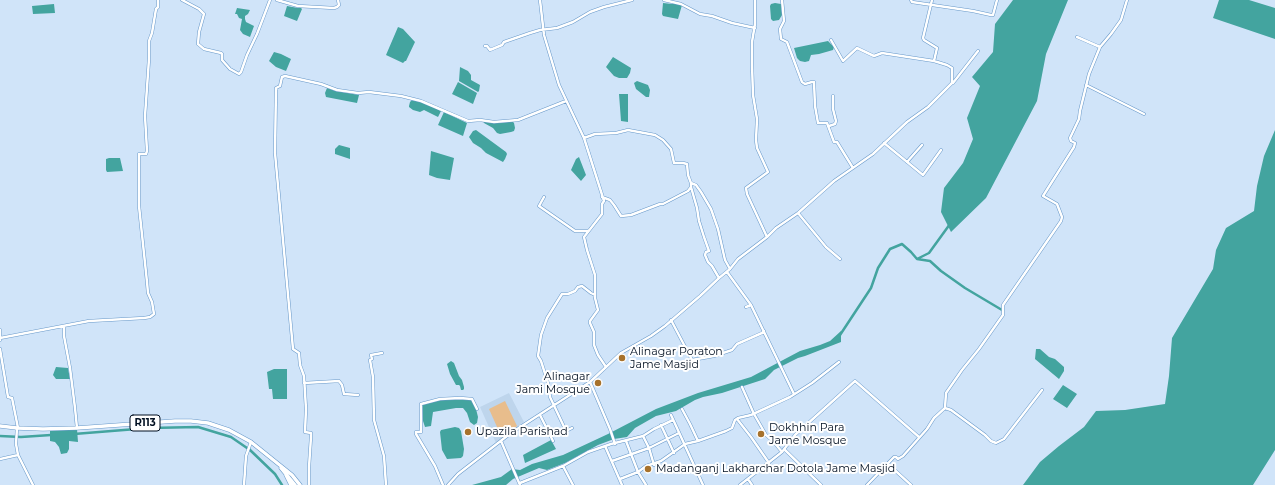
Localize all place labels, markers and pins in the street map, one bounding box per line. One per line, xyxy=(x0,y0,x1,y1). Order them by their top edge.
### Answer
place label: Alinagar Poraton Jame Masjid xyxy=(630,345,723,371)
marker: Alinagar Poraton Jame Masjid xyxy=(617,353,627,363)
place label: Alinagar Jami Mosque xyxy=(516,370,590,396)
marker: Alinagar Jami Mosque xyxy=(593,378,603,388)
place label: Dokhhin Para Jame Mosque xyxy=(769,421,846,447)
place label: Upazila Parishad xyxy=(476,425,568,439)
marker: Upazila Parishad xyxy=(463,427,473,437)
marker: Dokhhin Para Jame Mosque xyxy=(756,429,766,439)
place label: Madanganj Lakharchar Dotola Jame Masjid xyxy=(656,462,895,476)
marker: Madanganj Lakharchar Dotola Jame Masjid xyxy=(643,464,653,474)

